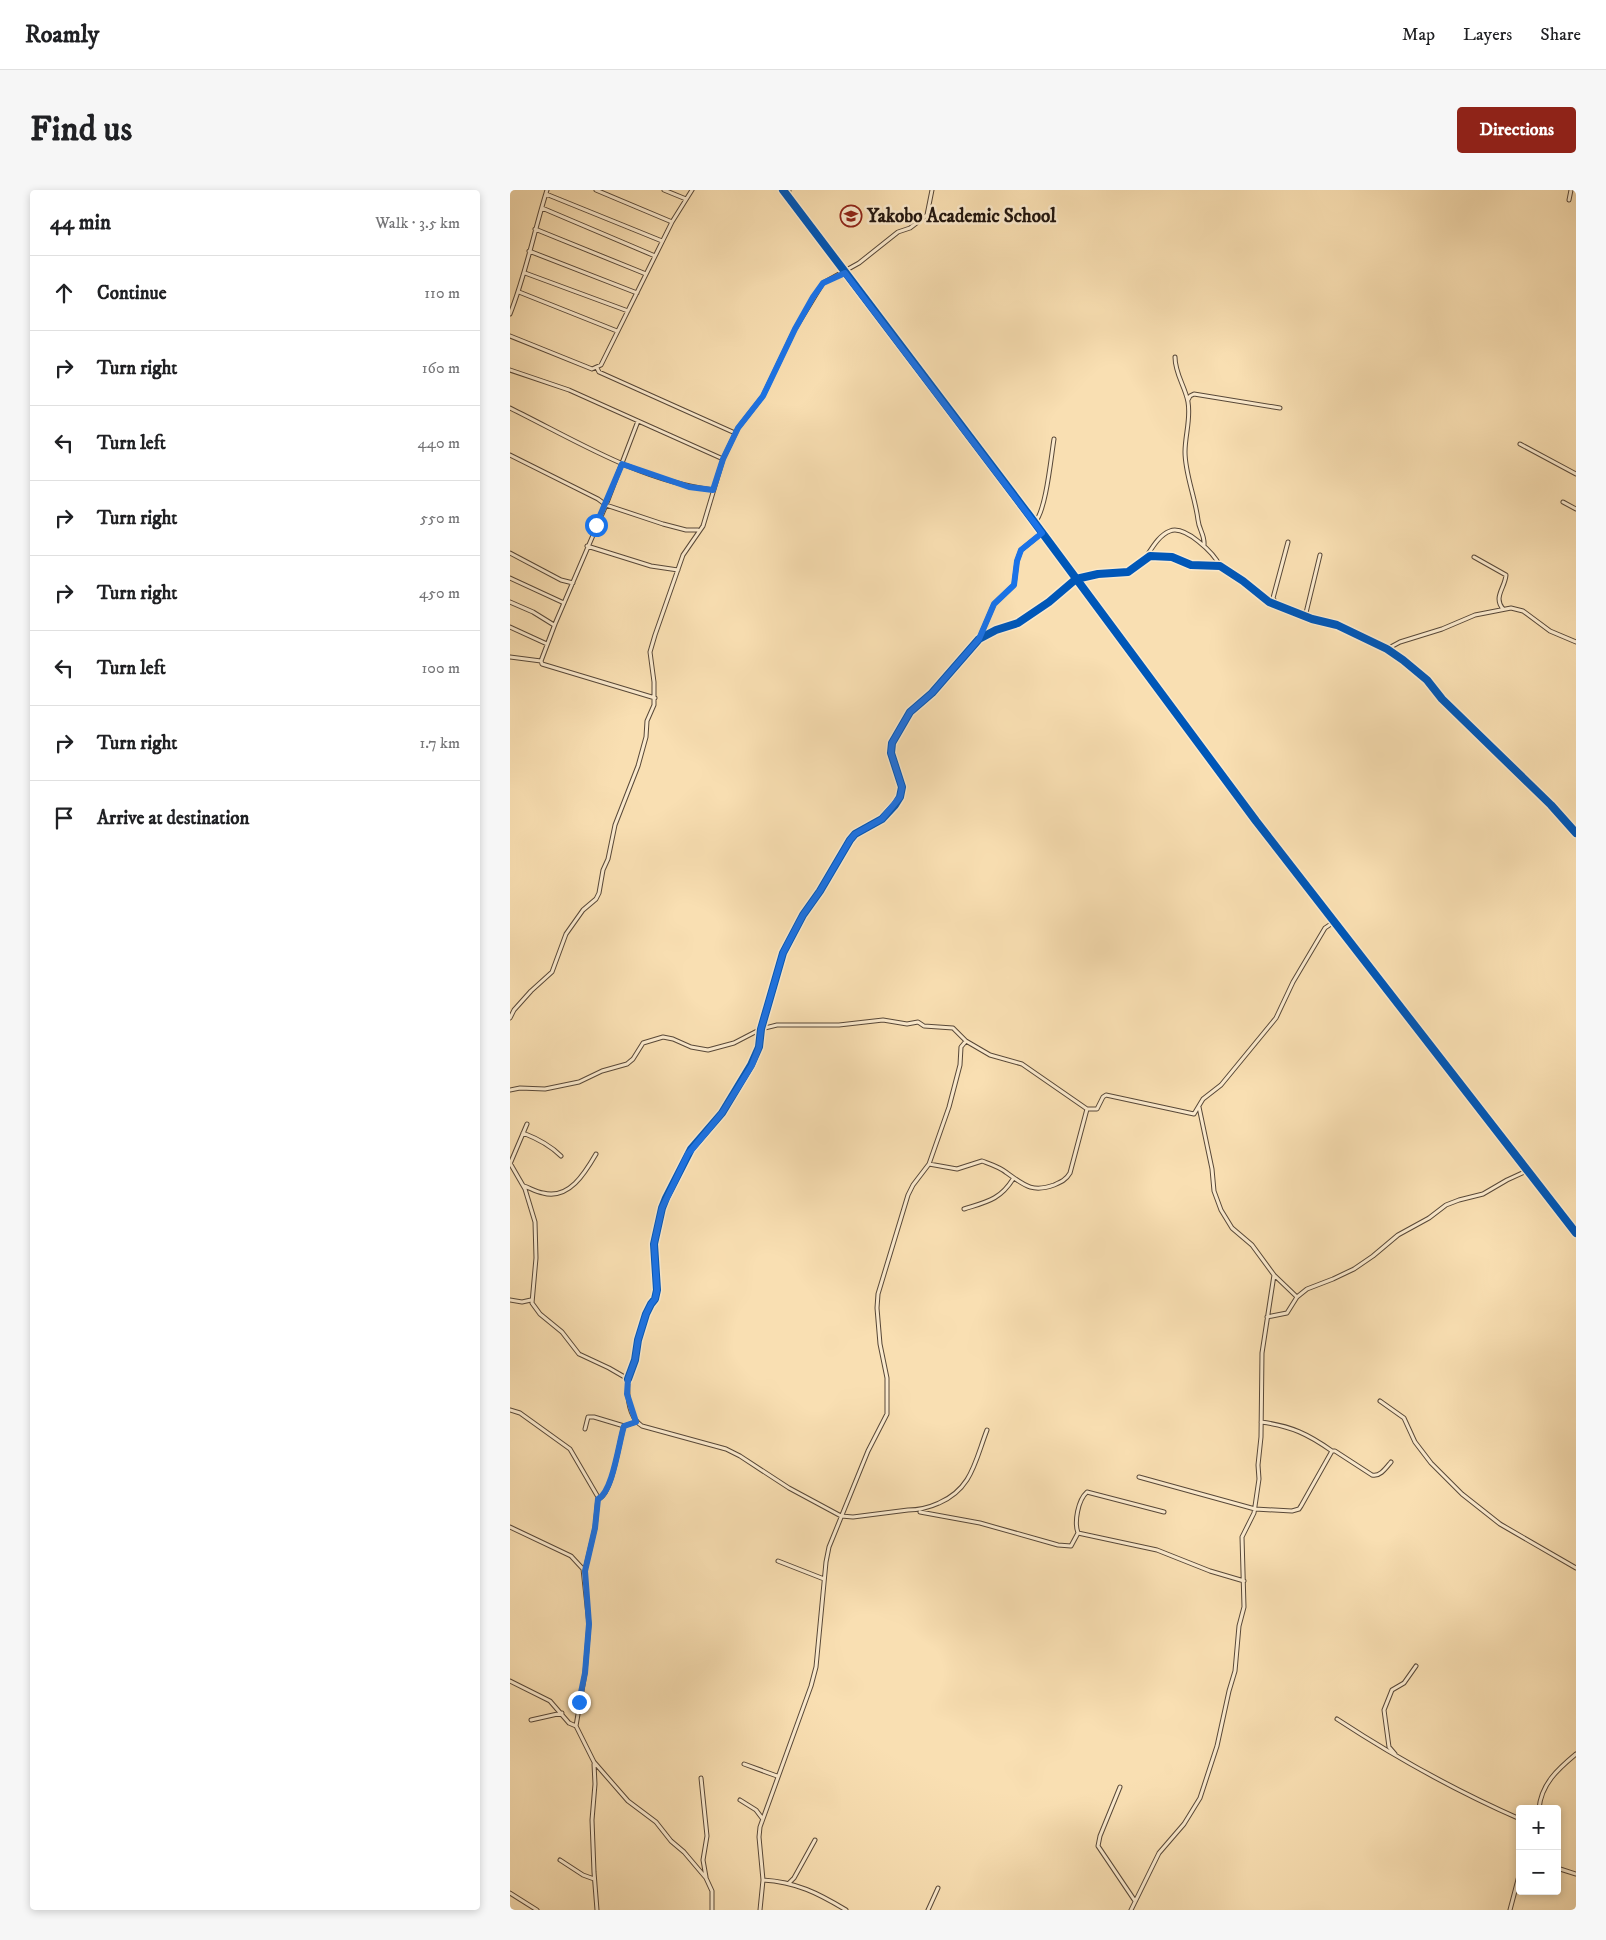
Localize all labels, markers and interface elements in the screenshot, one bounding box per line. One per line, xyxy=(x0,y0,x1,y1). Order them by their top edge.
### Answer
text: Roamly xyxy=(25,20,99,50)
text: Map xyxy=(1402,24,1435,46)
text: Layers xyxy=(1463,24,1512,46)
text: Share xyxy=(1540,24,1581,46)
button: Directions xyxy=(1457,107,1576,153)
text: Find us xyxy=(30,108,132,152)
school or university icon: Yakobo Academic School xyxy=(839,204,863,228)
place label: Yakobo Academic School xyxy=(866,205,1056,228)
text: 44 min xyxy=(50,210,111,236)
text: Walk · 3.5 km xyxy=(375,213,460,233)
icon: ahead xyxy=(50,279,78,307)
text: Continue xyxy=(97,282,167,305)
text: 110 m xyxy=(424,283,460,303)
icon: right xyxy=(50,354,78,382)
text: Turn right xyxy=(97,357,177,380)
text: 160 m xyxy=(422,358,460,378)
icon: left xyxy=(50,429,78,457)
text: Turn left xyxy=(97,432,166,455)
text: 440 m xyxy=(418,433,460,453)
icon: right xyxy=(50,504,78,532)
text: Turn right xyxy=(97,507,177,530)
text: 550 m xyxy=(420,508,460,528)
route start xyxy=(585,514,608,537)
icon: right xyxy=(50,579,78,607)
text: Turn right xyxy=(97,582,177,605)
text: 450 m xyxy=(419,583,460,603)
icon: left xyxy=(50,654,78,682)
text: Turn left xyxy=(97,657,166,680)
text: 100 m xyxy=(422,658,460,678)
icon: right xyxy=(50,729,78,757)
text: Turn right xyxy=(97,732,177,755)
text: 1.7 km xyxy=(419,733,460,753)
icon: arrive xyxy=(50,804,78,832)
text: Arrive at destination xyxy=(97,807,249,830)
route end xyxy=(568,1691,591,1714)
map controls xyxy=(1516,1805,1561,1895)
button: + xyxy=(1516,1805,1561,1850)
button: − xyxy=(1516,1850,1561,1895)

